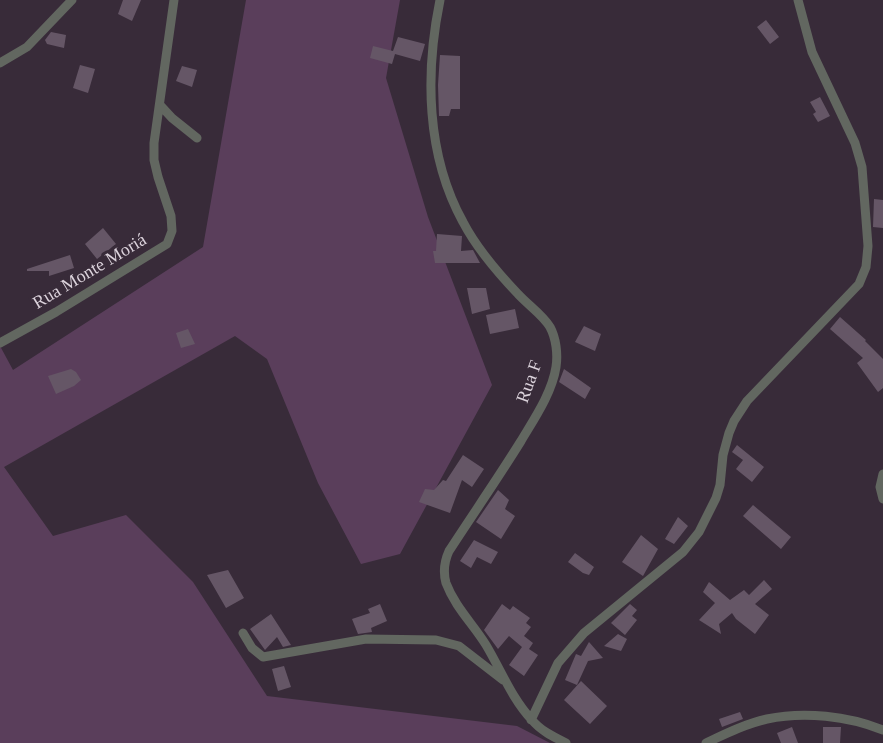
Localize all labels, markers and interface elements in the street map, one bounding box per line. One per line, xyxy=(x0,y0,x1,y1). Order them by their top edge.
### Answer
street label: Rua Monte Moriá xyxy=(29,230,151,314)
street label: Rua F xyxy=(512,358,548,406)

